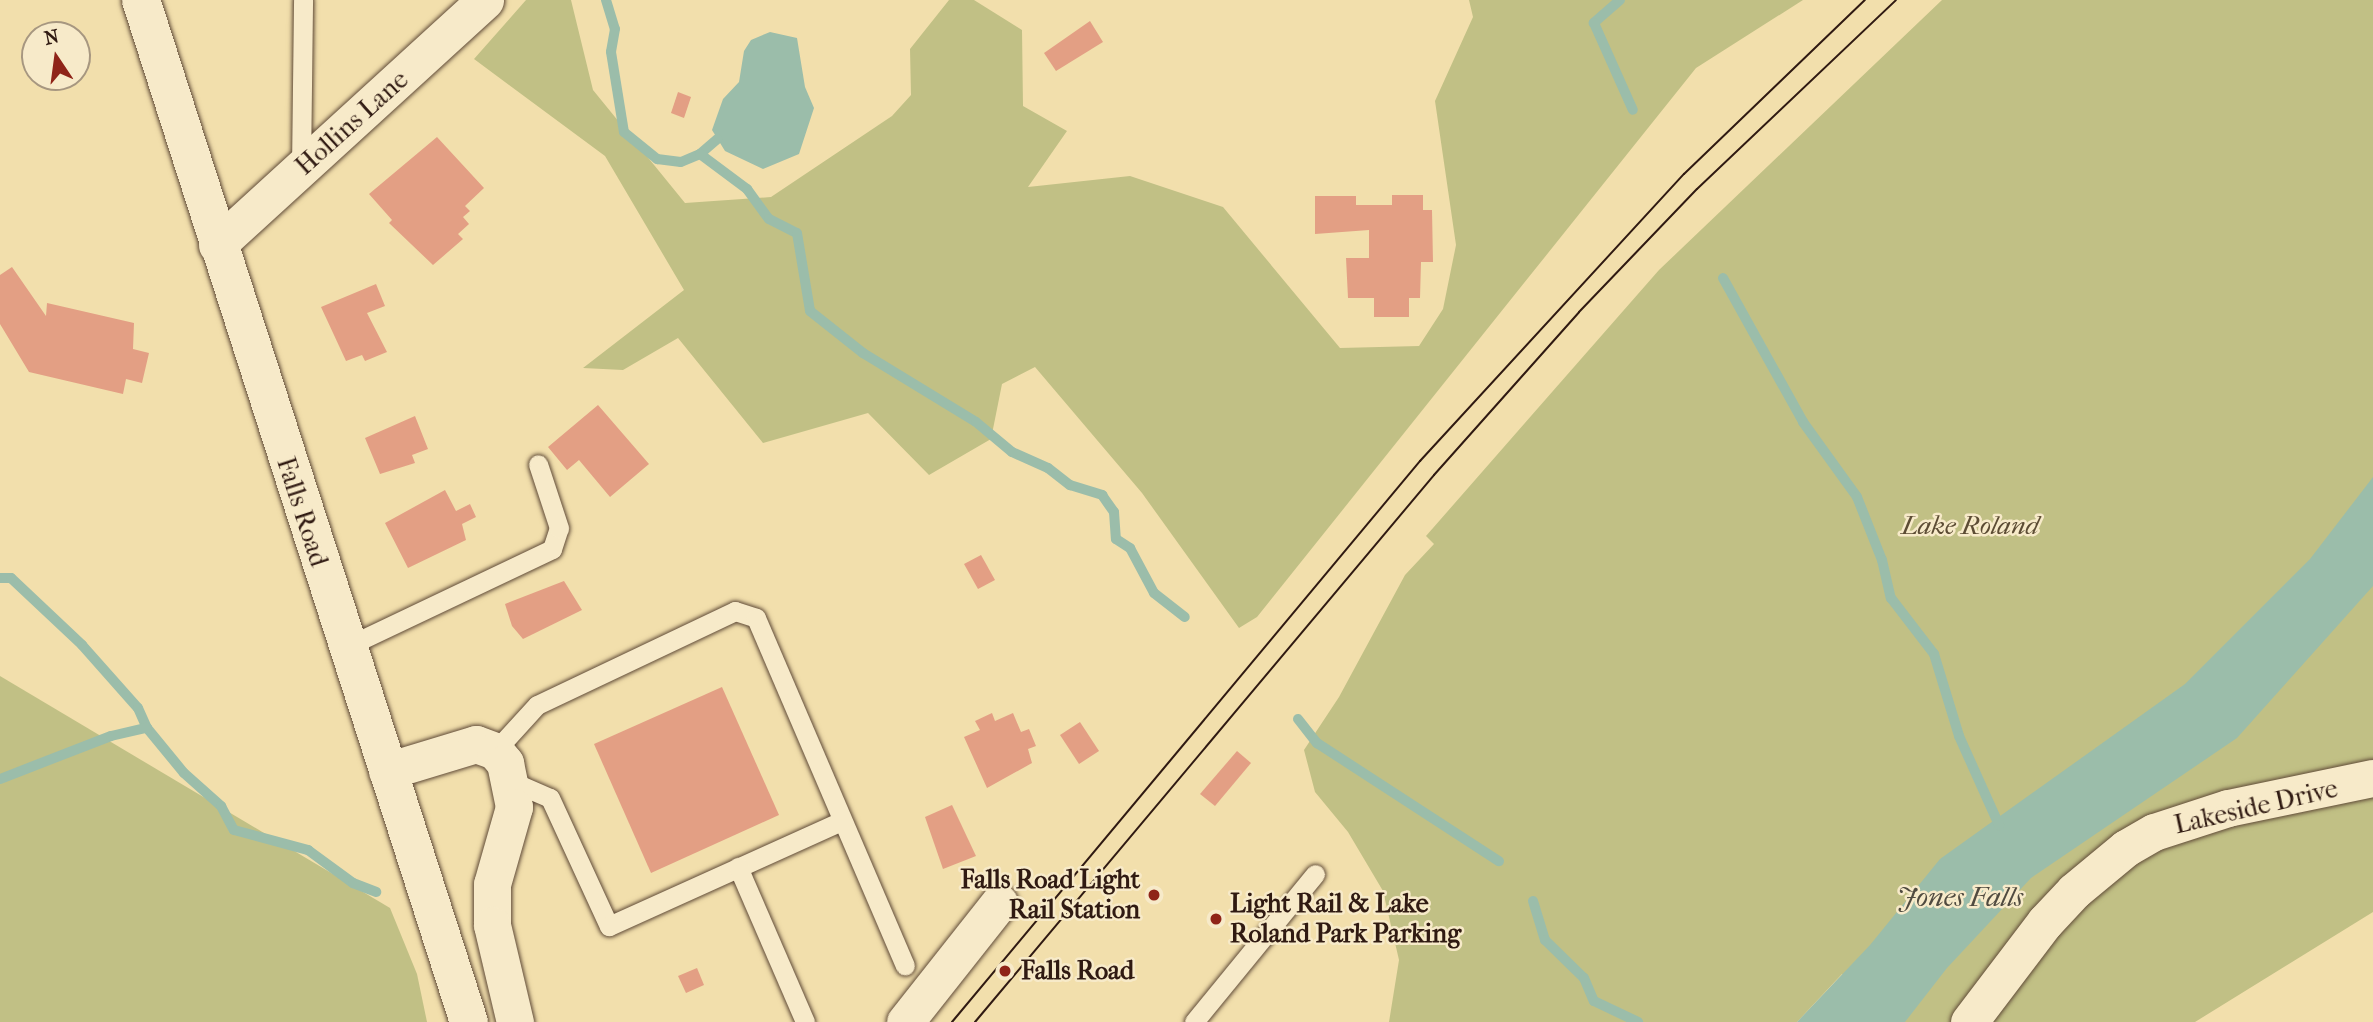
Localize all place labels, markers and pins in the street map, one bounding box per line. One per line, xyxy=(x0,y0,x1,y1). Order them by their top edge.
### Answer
place label: Falls Road Light Rail Station xyxy=(960,864,1140,926)
marker: Falls Road Light Rail Station xyxy=(1146,887,1162,903)
place label: Light Rail & Lake Roland Park Parking xyxy=(1230,888,1461,950)
marker: Light Rail & Lake Roland Park Parking xyxy=(1208,911,1224,927)
place label: Falls Road xyxy=(1021,955,1134,987)
marker: Falls Road xyxy=(995,961,1015,981)

